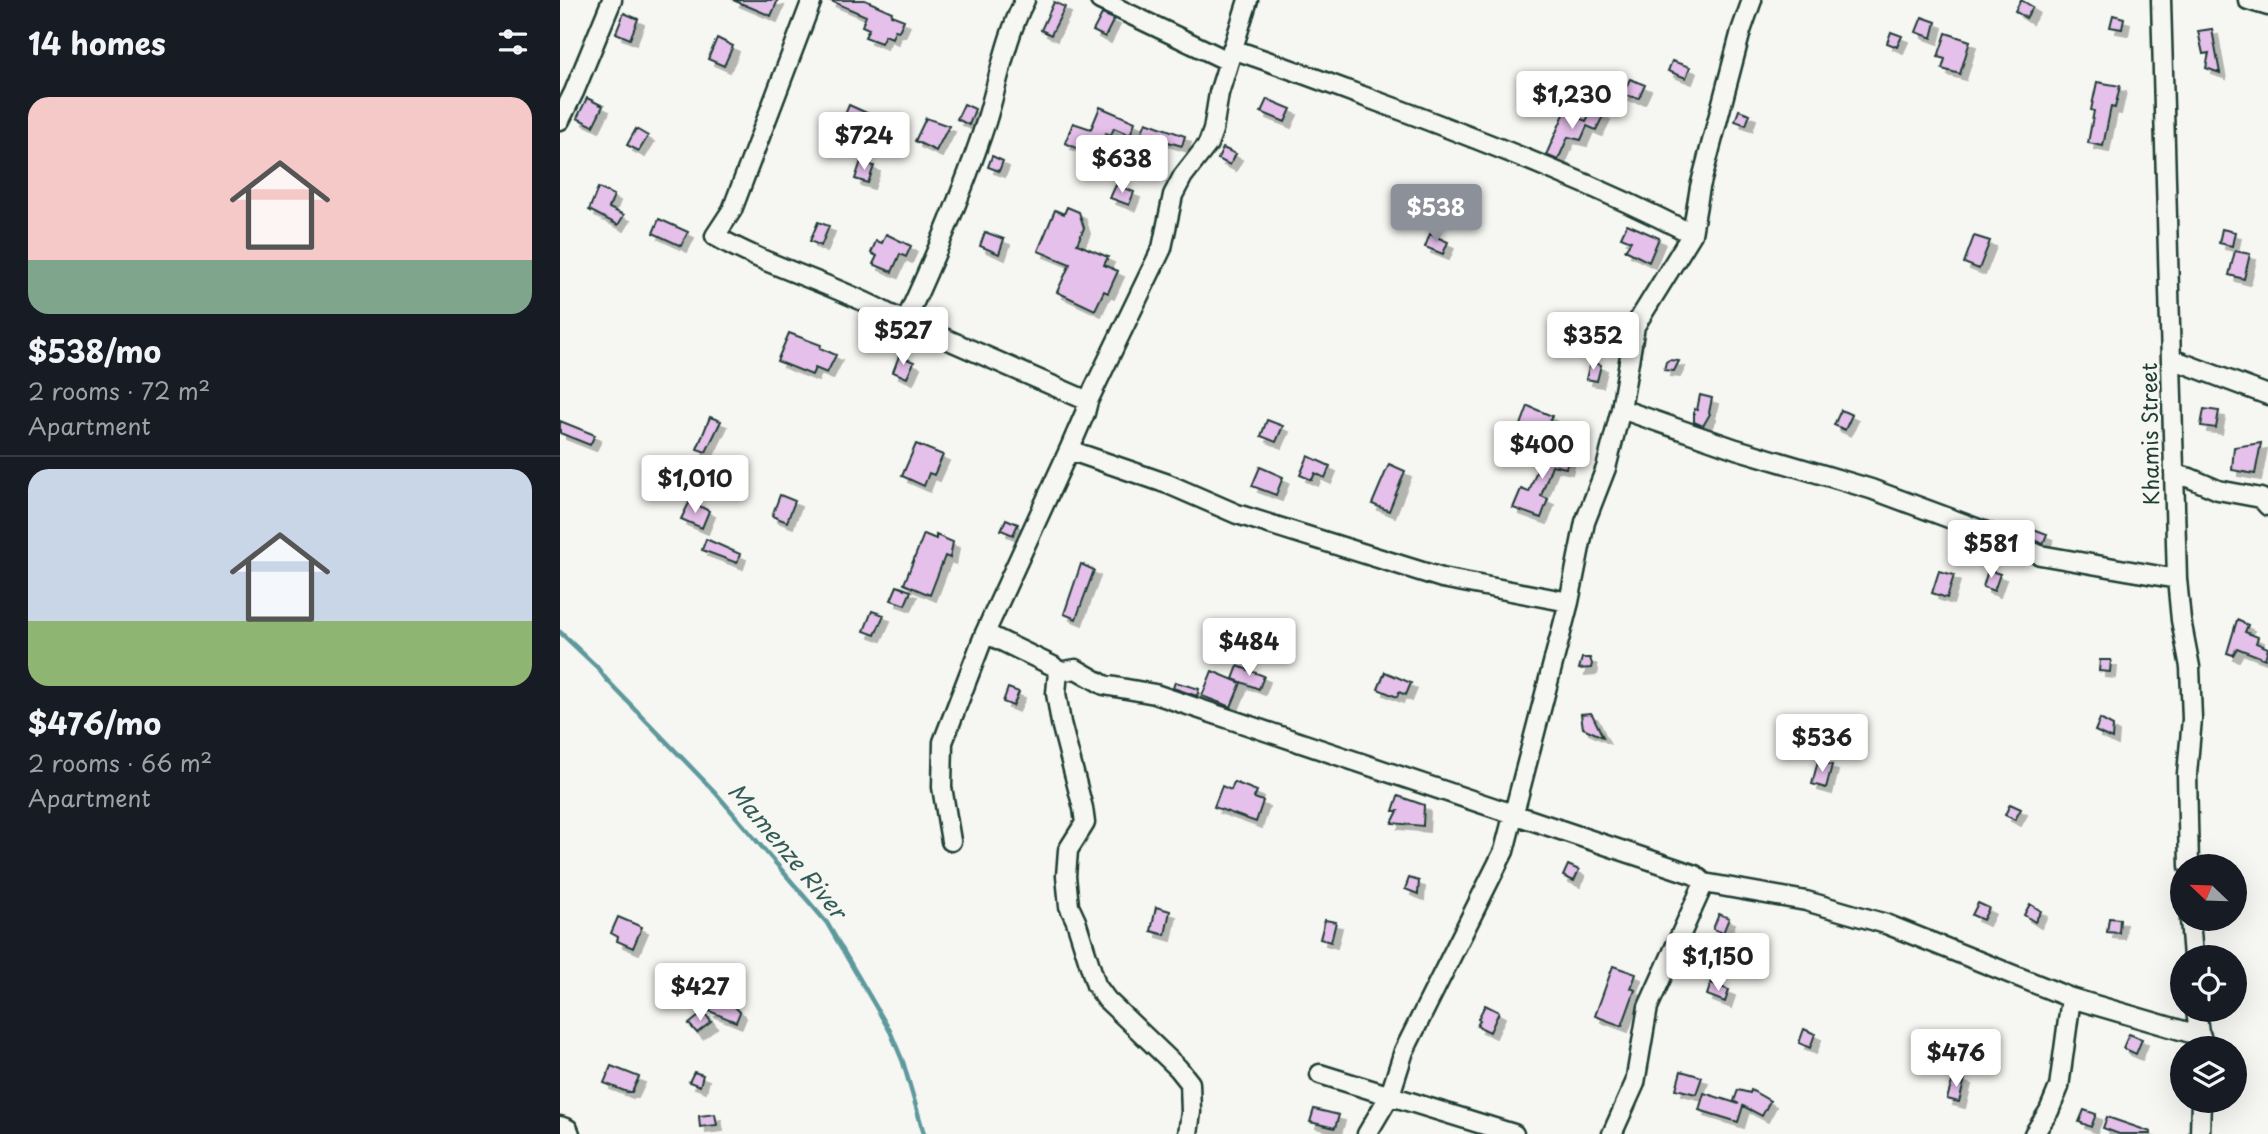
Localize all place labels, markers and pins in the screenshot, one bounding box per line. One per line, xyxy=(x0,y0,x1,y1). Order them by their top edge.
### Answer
pin: $1,230 xyxy=(1515,72,1629,131)
pin: $724 xyxy=(823,113,905,172)
pin: $638 xyxy=(1081,136,1163,195)
pin: $538 xyxy=(1395,184,1477,244)
pin: $527 xyxy=(862,308,944,367)
pin: $352 xyxy=(1552,312,1634,372)
pin: $400 xyxy=(1501,421,1583,481)
pin: $1,010 xyxy=(638,456,752,515)
pin: $581 xyxy=(1950,520,2032,580)
pin: $484 xyxy=(1208,618,1290,678)
pin: $536 xyxy=(1781,714,1863,774)
pin: $1,150 xyxy=(1661,934,1775,993)
pin: $427 xyxy=(659,964,741,1023)
pin: $476 xyxy=(1915,1030,1997,1089)

